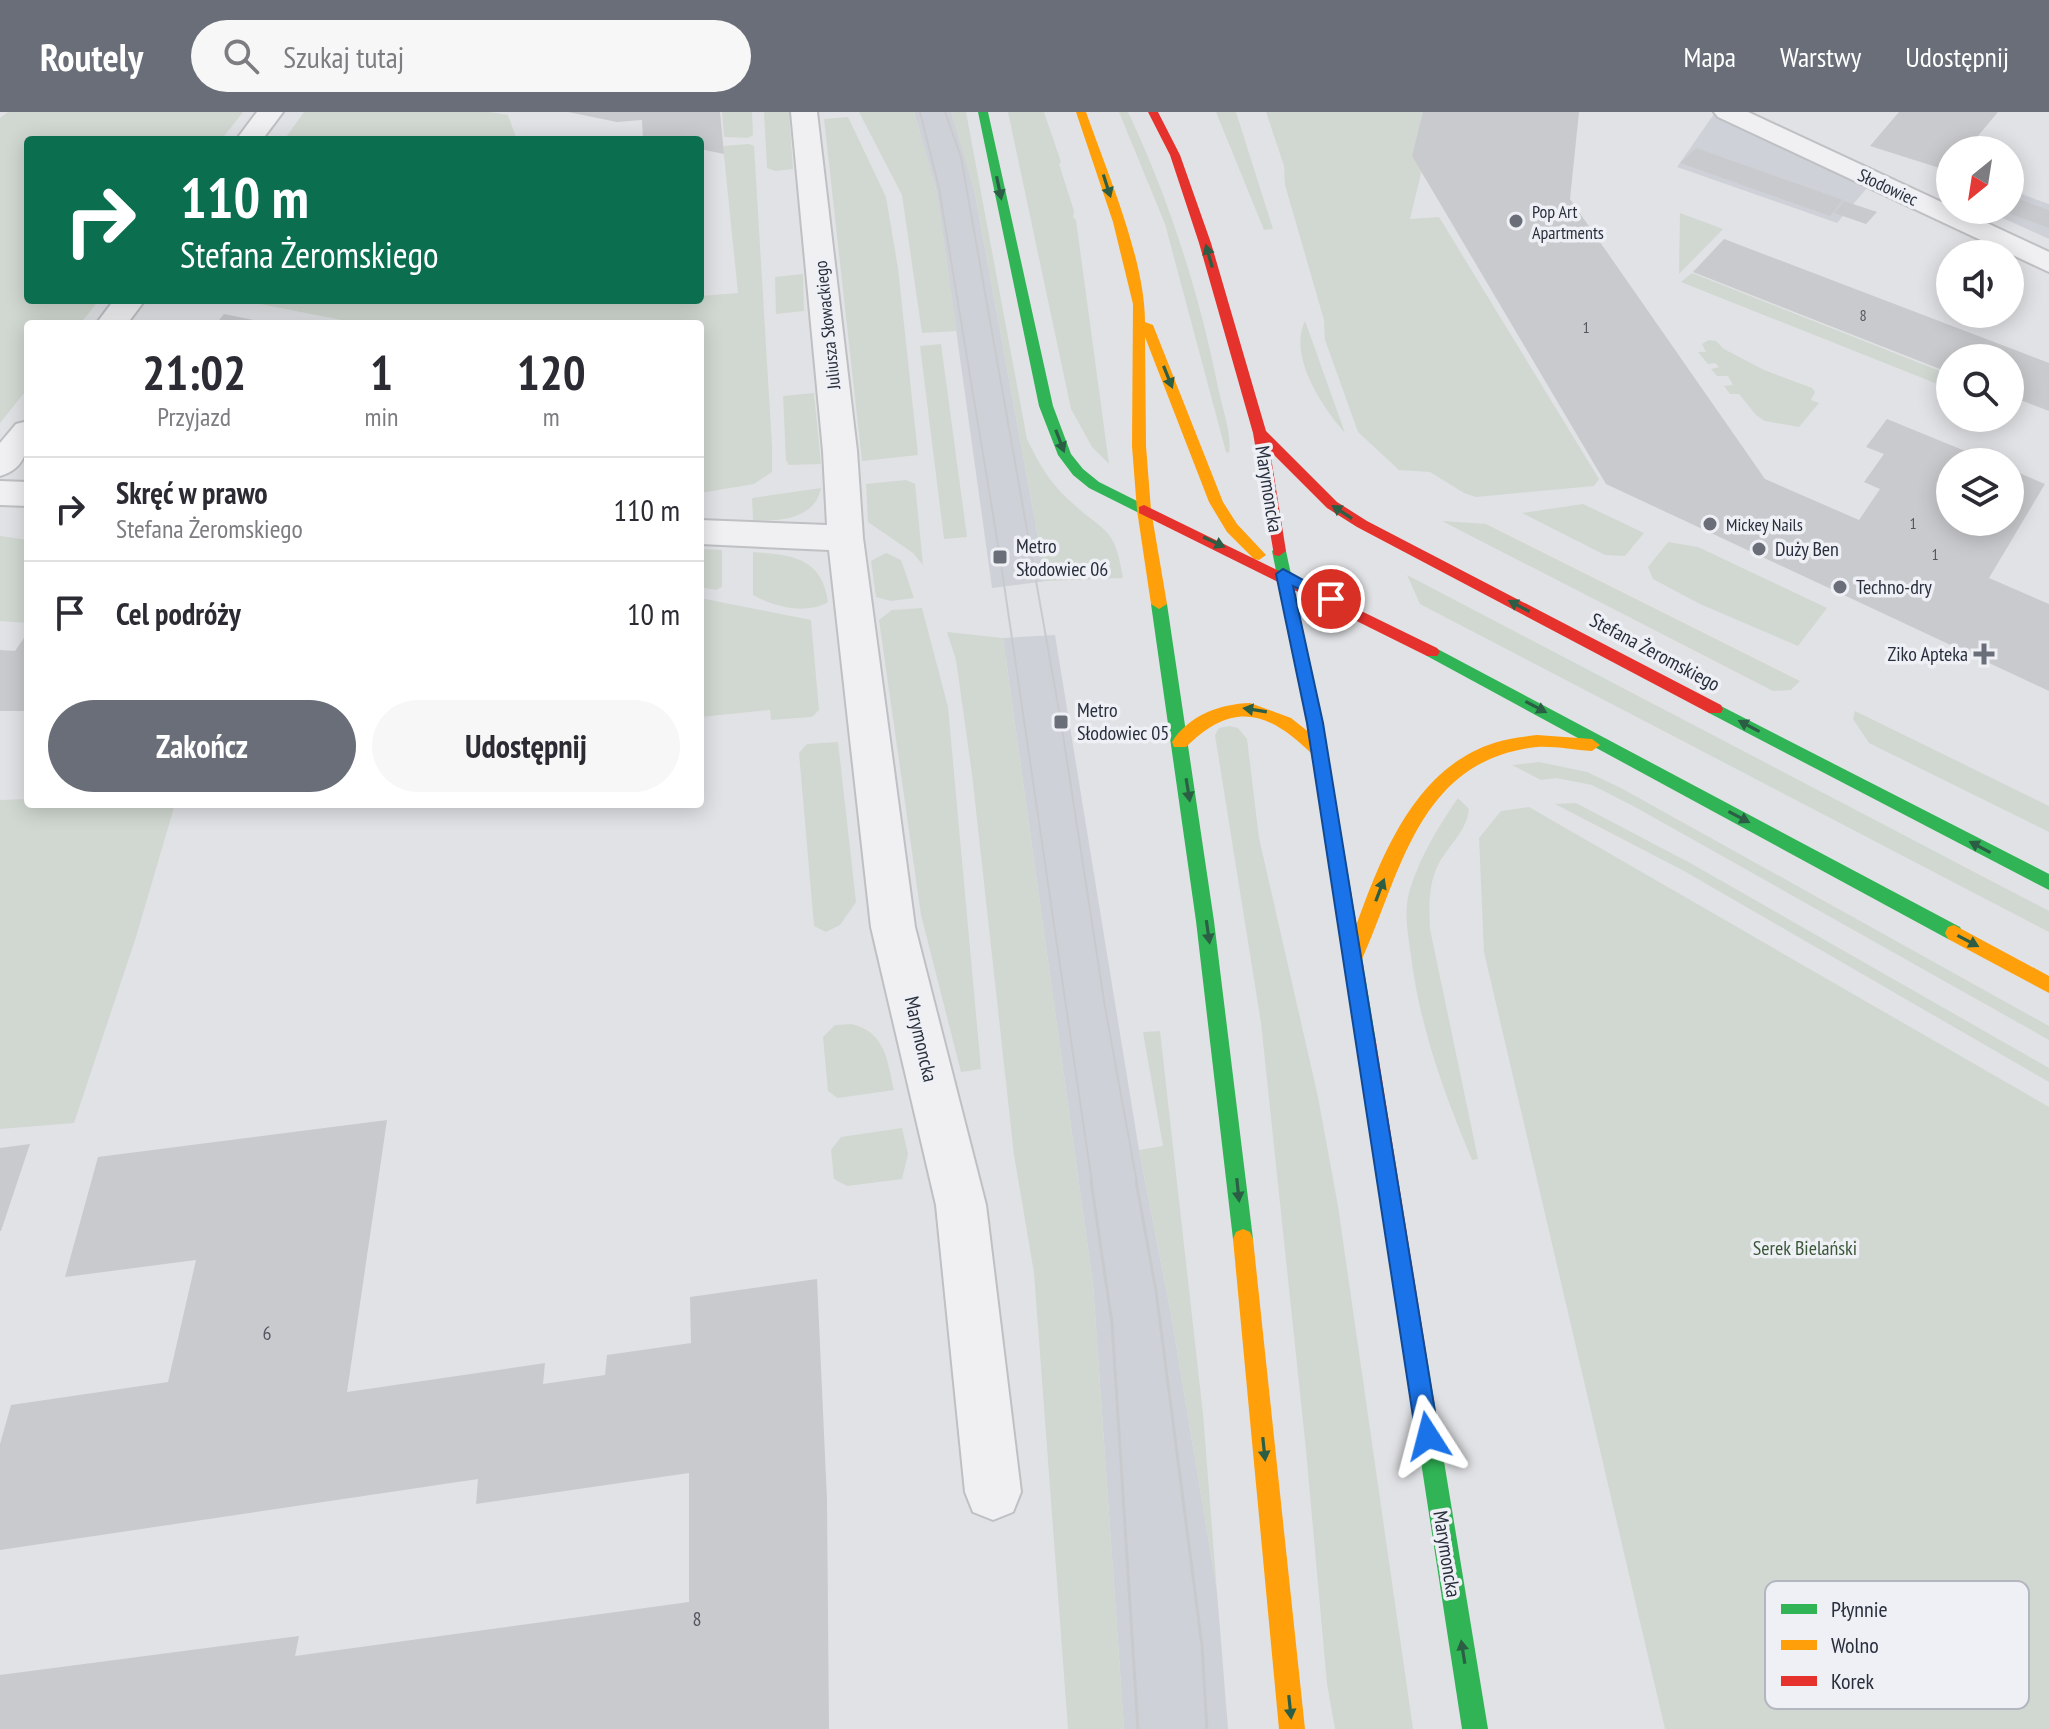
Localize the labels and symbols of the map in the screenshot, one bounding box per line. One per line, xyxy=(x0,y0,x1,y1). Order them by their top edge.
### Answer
north arrow xyxy=(1936,136,2024,224)
street label: Słodowiec xyxy=(1854,163,1922,211)
one-way arrow xyxy=(1101,174,1114,198)
one-way arrow xyxy=(993,176,1006,201)
place label: Pop Art Apartments xyxy=(1532,200,1604,244)
marker: Pop Art Apartments xyxy=(1507,212,1525,230)
one-way arrow xyxy=(1202,244,1215,268)
street label: Juliusza Słowackiego xyxy=(809,259,845,391)
house number: 8 xyxy=(1859,305,1867,325)
house number: 1 xyxy=(1582,317,1590,337)
one-way arrow xyxy=(1161,365,1174,389)
one-way arrow xyxy=(1054,429,1067,453)
street label: Marymoncka xyxy=(1249,444,1289,534)
one-way arrow xyxy=(1331,505,1353,519)
place label: Mickey Nails xyxy=(1726,513,1803,536)
house number: 1 xyxy=(1909,513,1917,533)
marker: Mickey Nails xyxy=(1701,515,1719,533)
place label: Metro Słodowiec 06 xyxy=(1016,533,1108,582)
one-way arrow xyxy=(1202,535,1225,549)
place label: Duży Ben xyxy=(1775,536,1839,562)
marker: Duży Ben xyxy=(1750,540,1768,558)
house number: 1 xyxy=(1931,544,1939,564)
marker: Metro Słodowiec 06 xyxy=(991,548,1009,566)
pin xyxy=(1297,565,1365,633)
place label: Techno-dry xyxy=(1856,574,1932,600)
marker: Techno-dry xyxy=(1831,578,1849,596)
one-way arrow xyxy=(1508,599,1531,612)
street label: Stefana Żeromskiego xyxy=(1585,607,1725,697)
place label: Ziko Apteka xyxy=(1887,641,1968,667)
marker: Ziko Apteka xyxy=(1975,645,1993,663)
place label: Metro Słodowiec 05 xyxy=(1077,697,1169,746)
one-way arrow xyxy=(1524,700,1547,714)
one-way arrow xyxy=(1242,703,1267,716)
marker: Metro Słodowiec 05 xyxy=(1052,713,1070,731)
one-way arrow xyxy=(1738,720,1761,733)
one-way arrow xyxy=(1182,777,1195,802)
one-way arrow xyxy=(1728,810,1750,824)
one-way arrow xyxy=(1968,840,1991,853)
one-way arrow xyxy=(1374,878,1387,902)
one-way arrow xyxy=(1202,920,1215,945)
one-way arrow xyxy=(1956,934,1979,948)
street label: Marymoncka xyxy=(899,994,943,1084)
one-way arrow xyxy=(1232,1178,1245,1203)
park label: Serek Bielański xyxy=(1753,1235,1857,1261)
house number: 6 xyxy=(263,1320,272,1346)
position arrow xyxy=(1386,1394,1470,1478)
one-way arrow xyxy=(1258,1437,1271,1462)
street label: Marymoncka xyxy=(1427,1509,1467,1599)
legend xyxy=(1765,1581,2029,1709)
text: Płynnie xyxy=(1831,1595,1888,1623)
house number: 8 xyxy=(693,1606,702,1632)
text: Wolno xyxy=(1831,1631,1879,1659)
one-way arrow xyxy=(1456,1639,1469,1664)
text: Korek xyxy=(1831,1667,1875,1695)
one-way arrow xyxy=(1284,1695,1297,1720)

